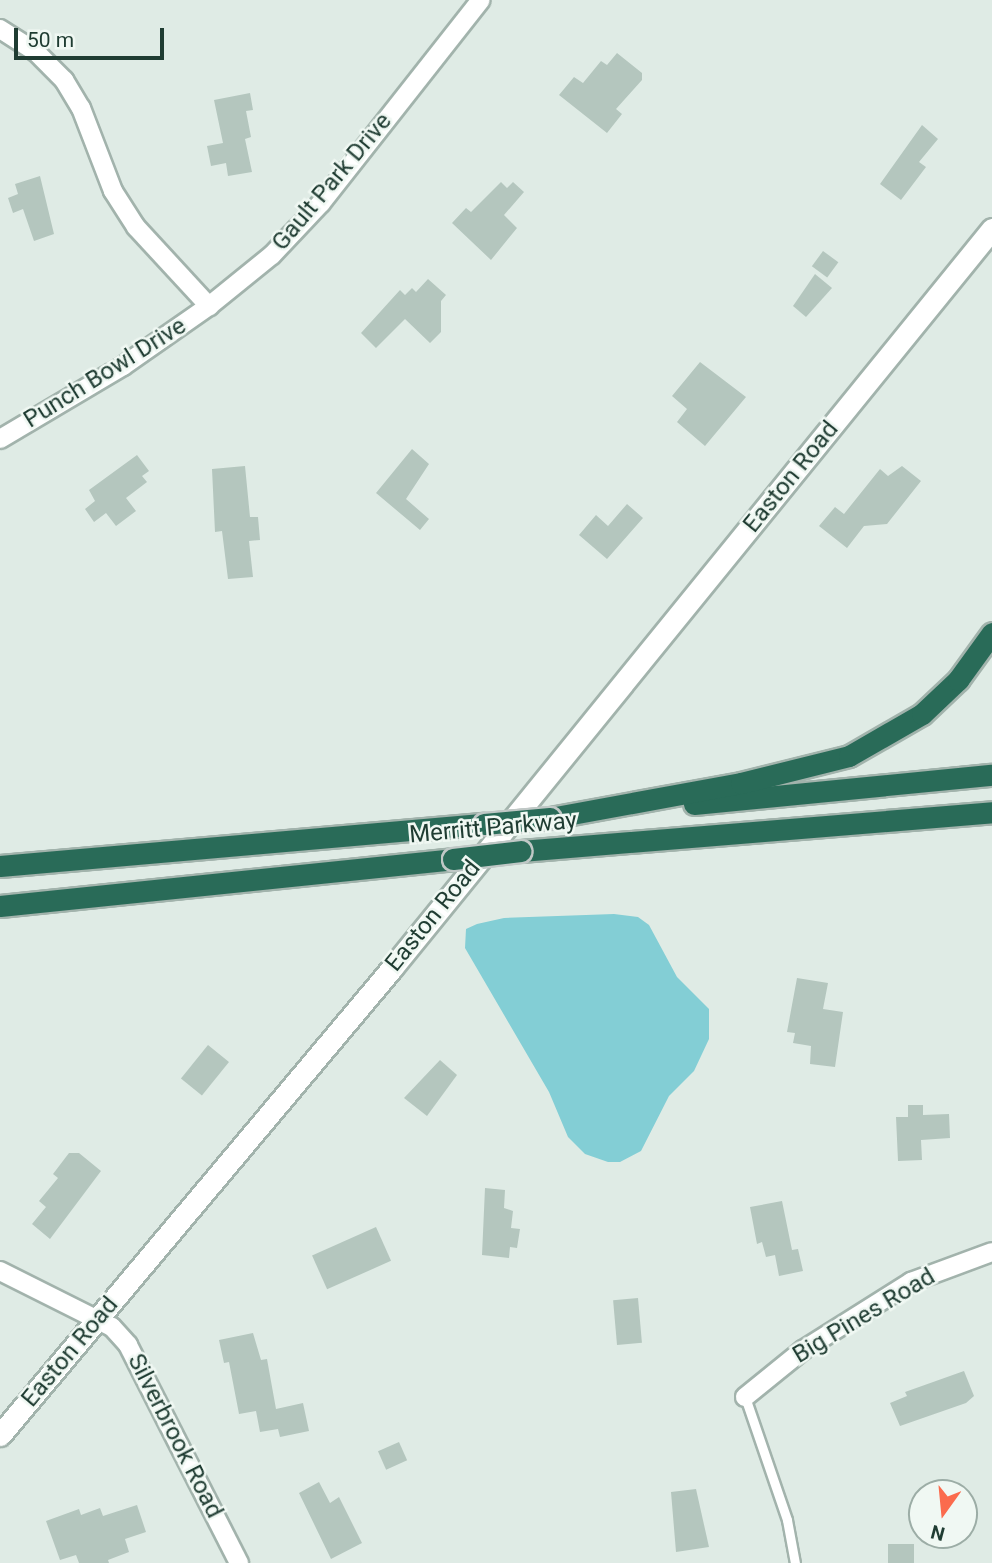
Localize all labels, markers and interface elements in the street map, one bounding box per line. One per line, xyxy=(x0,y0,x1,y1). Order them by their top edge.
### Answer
scale bar xyxy=(18,14,168,58)
text: 50 m xyxy=(27,28,74,52)
street label: Gault Park Drive xyxy=(266,107,398,257)
street label: Punch Bowl Drive xyxy=(19,312,191,434)
street label: Easton Road xyxy=(737,416,845,538)
street label: Merritt Parkway xyxy=(408,806,578,850)
street label: Easton Road xyxy=(379,855,487,977)
street label: Big Pines Road xyxy=(788,1262,940,1370)
street label: Easton Road xyxy=(16,1291,124,1413)
street label: Silverbrook Road xyxy=(121,1349,229,1523)
north arrow xyxy=(908,1479,978,1549)
text: N xyxy=(929,1520,947,1546)

